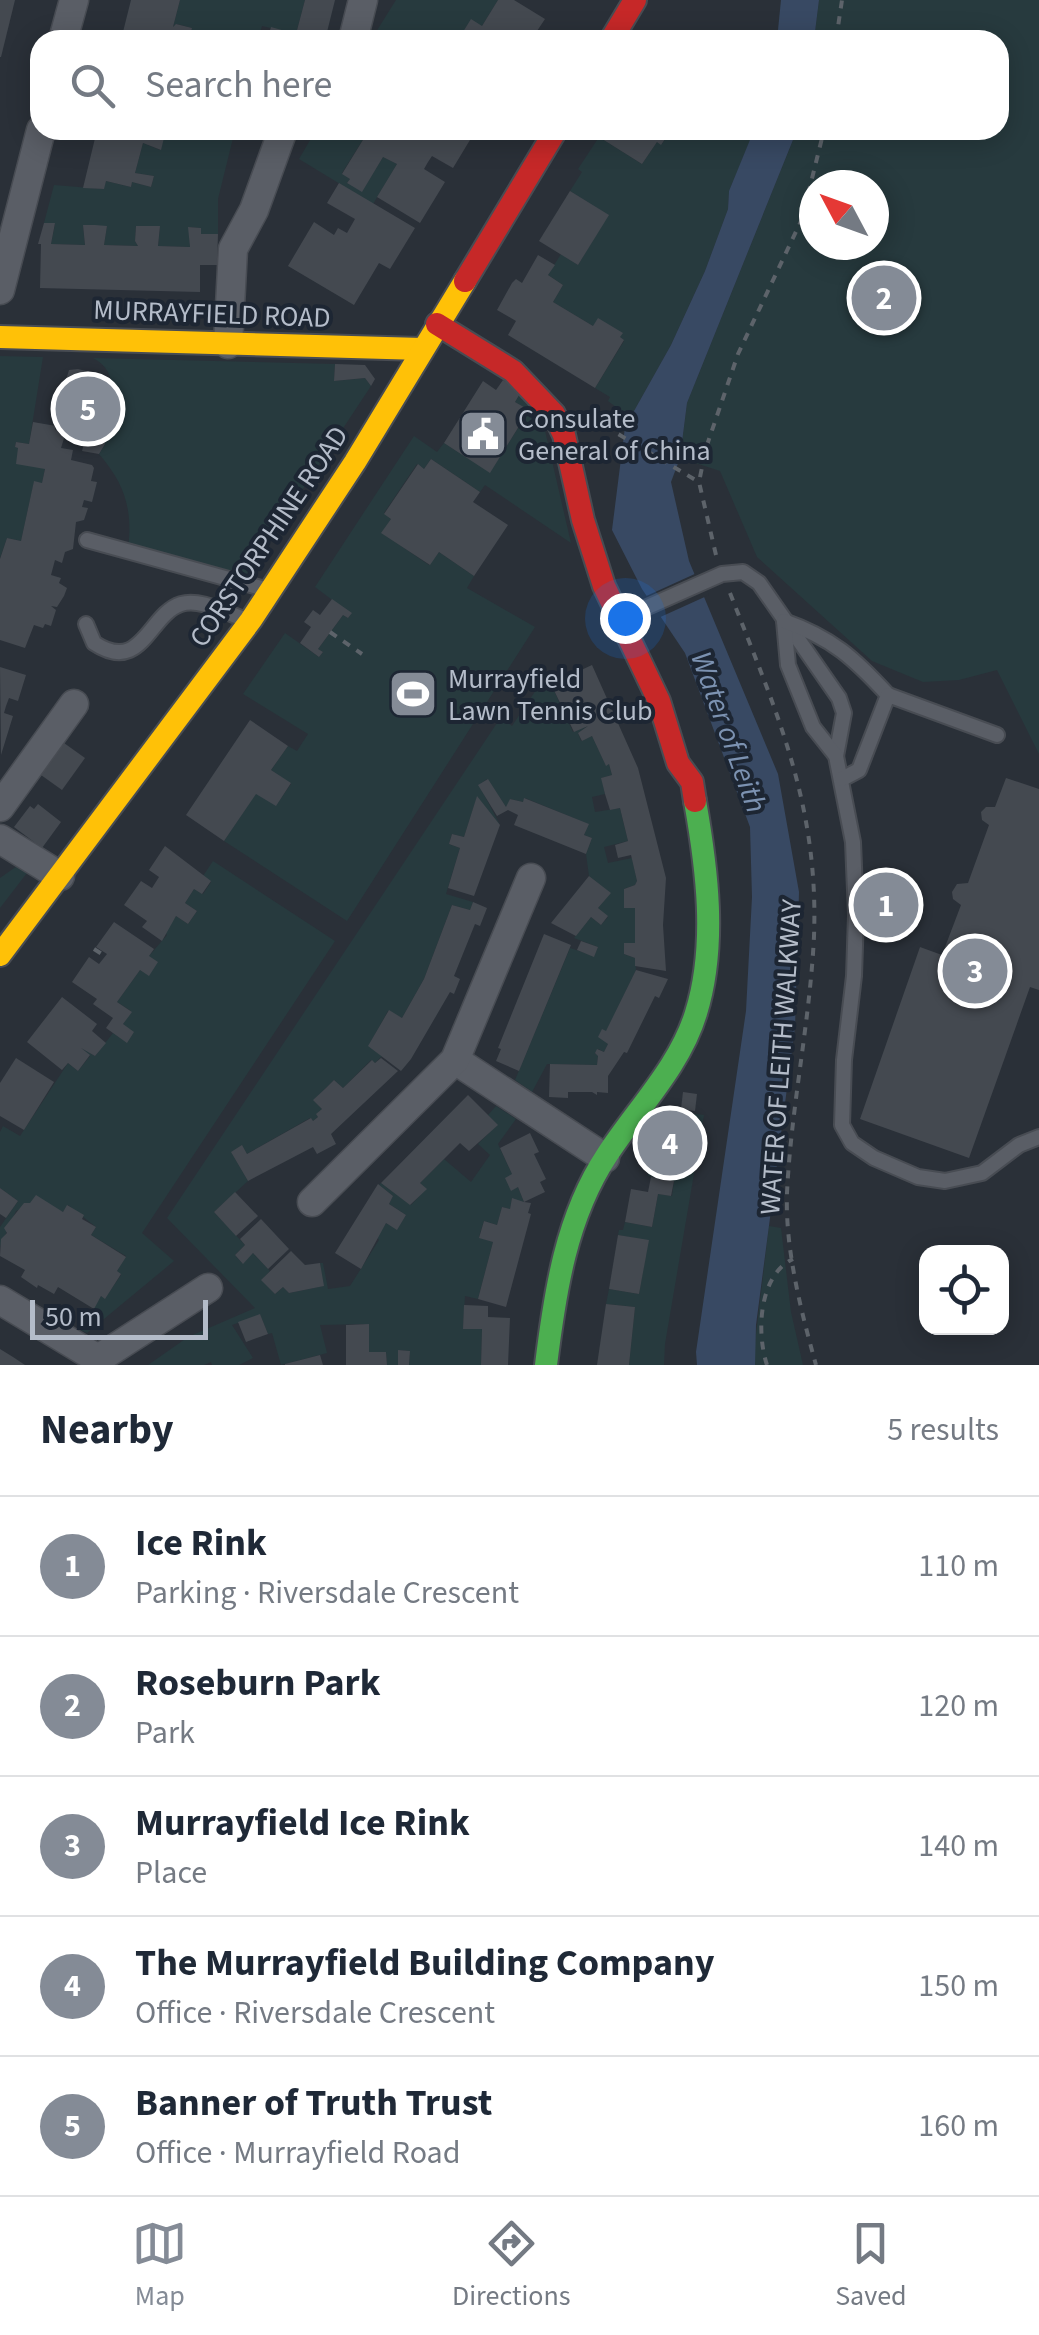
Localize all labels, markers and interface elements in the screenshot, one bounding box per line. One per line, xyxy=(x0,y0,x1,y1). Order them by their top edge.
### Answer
search box xyxy=(30,30,1009,140)
icon: search xyxy=(65,58,120,113)
text: Search here xyxy=(145,58,332,112)
north arrow xyxy=(799,170,889,260)
pin: 2 xyxy=(852,260,916,336)
street label: MURRAYFIELD ROAD xyxy=(93,290,331,338)
pin: 5 xyxy=(56,372,120,446)
place label: Consulate General of China xyxy=(518,399,711,471)
public building icon: Consulate General of China xyxy=(457,408,509,460)
street label: CORSTORPHINE ROAD xyxy=(180,418,358,655)
your location xyxy=(600,593,651,644)
water label: Water of Leith xyxy=(679,645,778,819)
place label: Murrayfield Lawn Tennis Club xyxy=(448,659,653,731)
sports icon: Murrayfield Lawn Tennis Club xyxy=(387,668,439,720)
pin: 1 xyxy=(854,868,918,942)
street label: WATER OF LEITH WALKWAY xyxy=(750,897,812,1216)
pin: 3 xyxy=(942,934,1008,1008)
pin: 4 xyxy=(638,1106,702,1180)
map controls xyxy=(919,1245,1009,1335)
button: locate xyxy=(919,1245,1009,1335)
scale bar xyxy=(30,1295,208,1340)
text: 50 m xyxy=(45,1297,102,1337)
text: Nearby xyxy=(40,1400,174,1460)
text: 5 results xyxy=(887,1407,999,1453)
text: Ice Rink xyxy=(135,1516,267,1570)
text: 1 xyxy=(64,1543,81,1589)
text: 110 m xyxy=(918,1543,999,1589)
text: Parking · Riversdale Crescent xyxy=(135,1570,519,1616)
text: Roseburn Park xyxy=(135,1656,381,1710)
text: 2 xyxy=(64,1683,81,1729)
text: 120 m xyxy=(918,1683,999,1729)
text: Park xyxy=(135,1710,195,1756)
text: Murrayfield Ice Rink xyxy=(135,1796,470,1850)
text: 3 xyxy=(64,1823,81,1869)
text: 140 m xyxy=(918,1823,999,1869)
text: Place xyxy=(135,1850,207,1896)
text: The Murrayfield Building Company xyxy=(135,1936,715,1990)
text: 4 xyxy=(64,1963,81,2009)
text: 150 m xyxy=(918,1963,999,2009)
text: Office · Riversdale Crescent xyxy=(135,1990,495,2036)
text: Banner of Truth Trust xyxy=(135,2076,492,2130)
text: 5 xyxy=(64,2103,81,2149)
text: 160 m xyxy=(918,2103,999,2149)
text: Office · Murrayfield Road xyxy=(135,2130,460,2176)
tab: Map xyxy=(132,2216,187,2316)
tab: Directions xyxy=(452,2216,571,2316)
tab: Saved xyxy=(835,2216,907,2316)

